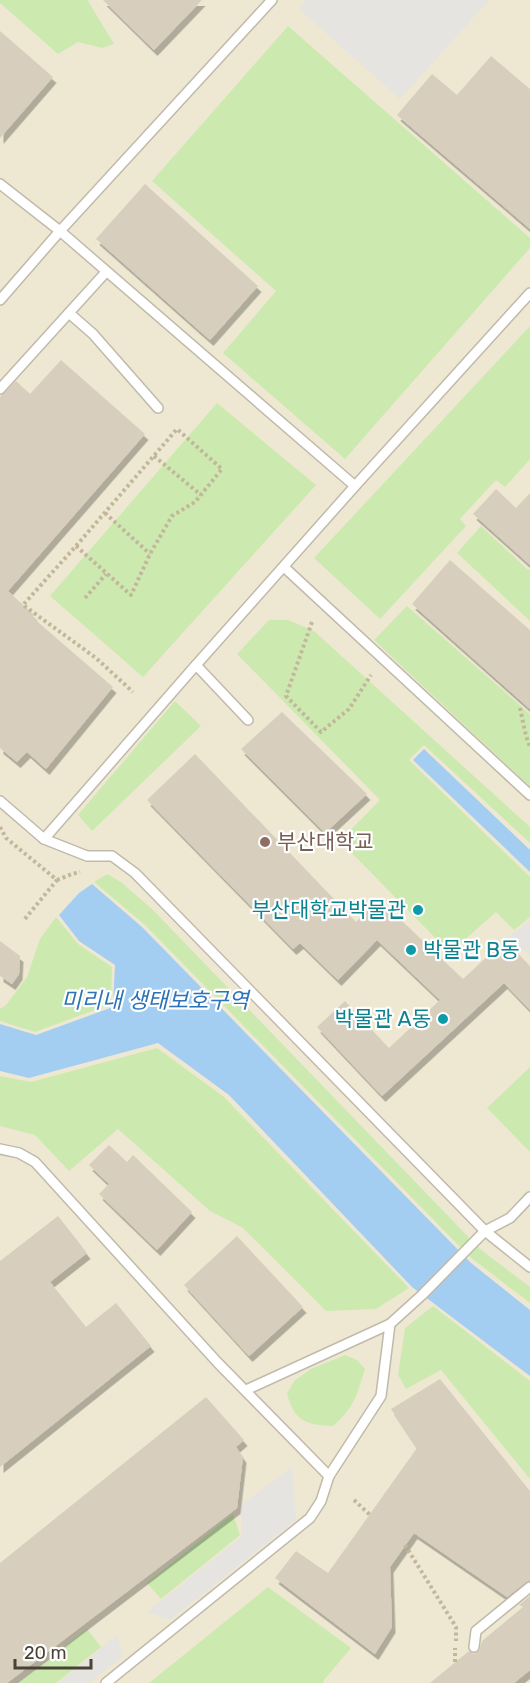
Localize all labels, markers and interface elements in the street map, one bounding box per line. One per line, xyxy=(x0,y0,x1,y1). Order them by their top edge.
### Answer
place label: 부산대학교 xyxy=(277,829,374,854)
marker: 부산대학교 xyxy=(258,835,272,849)
place label: 부산대학교박물관 xyxy=(251,897,406,922)
marker: 부산대학교박물관 xyxy=(411,903,425,917)
place label: 박물관 B동 xyxy=(423,937,519,962)
marker: 박물관 B동 xyxy=(404,943,418,957)
water label: 미리내 생태보호구역 xyxy=(61,987,252,1014)
place label: 박물관 A동 xyxy=(335,1006,431,1031)
marker: 박물관 A동 xyxy=(436,1012,450,1026)
scale bar xyxy=(15,1632,92,1670)
text: 20 m xyxy=(24,1642,66,1664)

